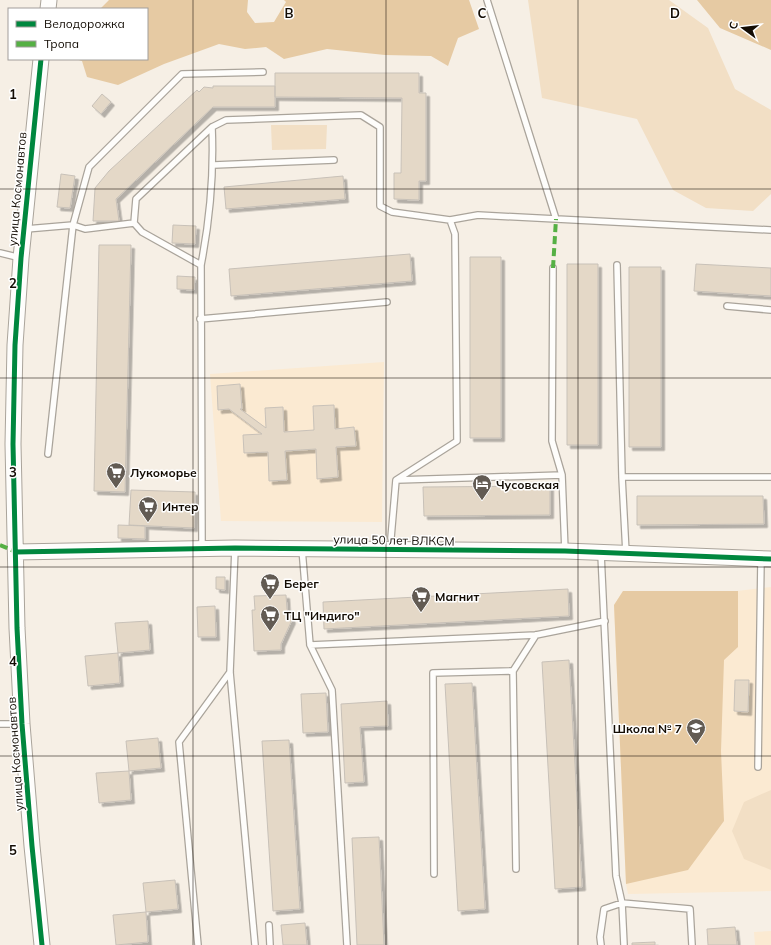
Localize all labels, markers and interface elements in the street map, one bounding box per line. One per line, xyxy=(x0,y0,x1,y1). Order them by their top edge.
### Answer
text: B xyxy=(285,5,294,21)
text: C xyxy=(478,5,487,21)
text: D xyxy=(670,5,680,21)
legend xyxy=(8,8,148,60)
north arrow xyxy=(723,8,763,48)
text: Велодорожка xyxy=(44,16,125,31)
text: С xyxy=(726,20,741,31)
text: Тропа xyxy=(44,36,79,51)
text: 1 xyxy=(9,86,17,102)
street label: улица Космонавтов xyxy=(5,131,29,247)
text: 2 xyxy=(9,275,17,291)
supermarket icon: Лукоморье xyxy=(105,461,127,489)
text: 3 xyxy=(9,464,17,480)
place label: Лукоморье xyxy=(130,465,197,480)
hotel icon: Чусовская xyxy=(471,473,493,501)
place label: Чусовская xyxy=(496,477,559,492)
supermarket icon: Интер xyxy=(137,495,159,523)
place label: Интер xyxy=(162,499,199,514)
street label: улица 50 лет ВЛКСМ xyxy=(333,531,455,549)
supermarket icon: Берег xyxy=(259,572,281,600)
place label: Берег xyxy=(284,576,319,591)
supermarket icon: Магнит xyxy=(410,585,432,613)
place label: Магнит xyxy=(435,589,479,604)
supermarket icon: ТЦ "Индиго" xyxy=(259,604,281,632)
place label: ТЦ "Индиго" xyxy=(284,608,360,623)
text: 4 xyxy=(9,653,17,669)
street label: улица Космонавтов xyxy=(4,696,26,812)
school or university icon: Школа № 7 xyxy=(685,717,707,745)
place label: Школа № 7 xyxy=(613,721,682,736)
text: 5 xyxy=(9,842,17,858)

